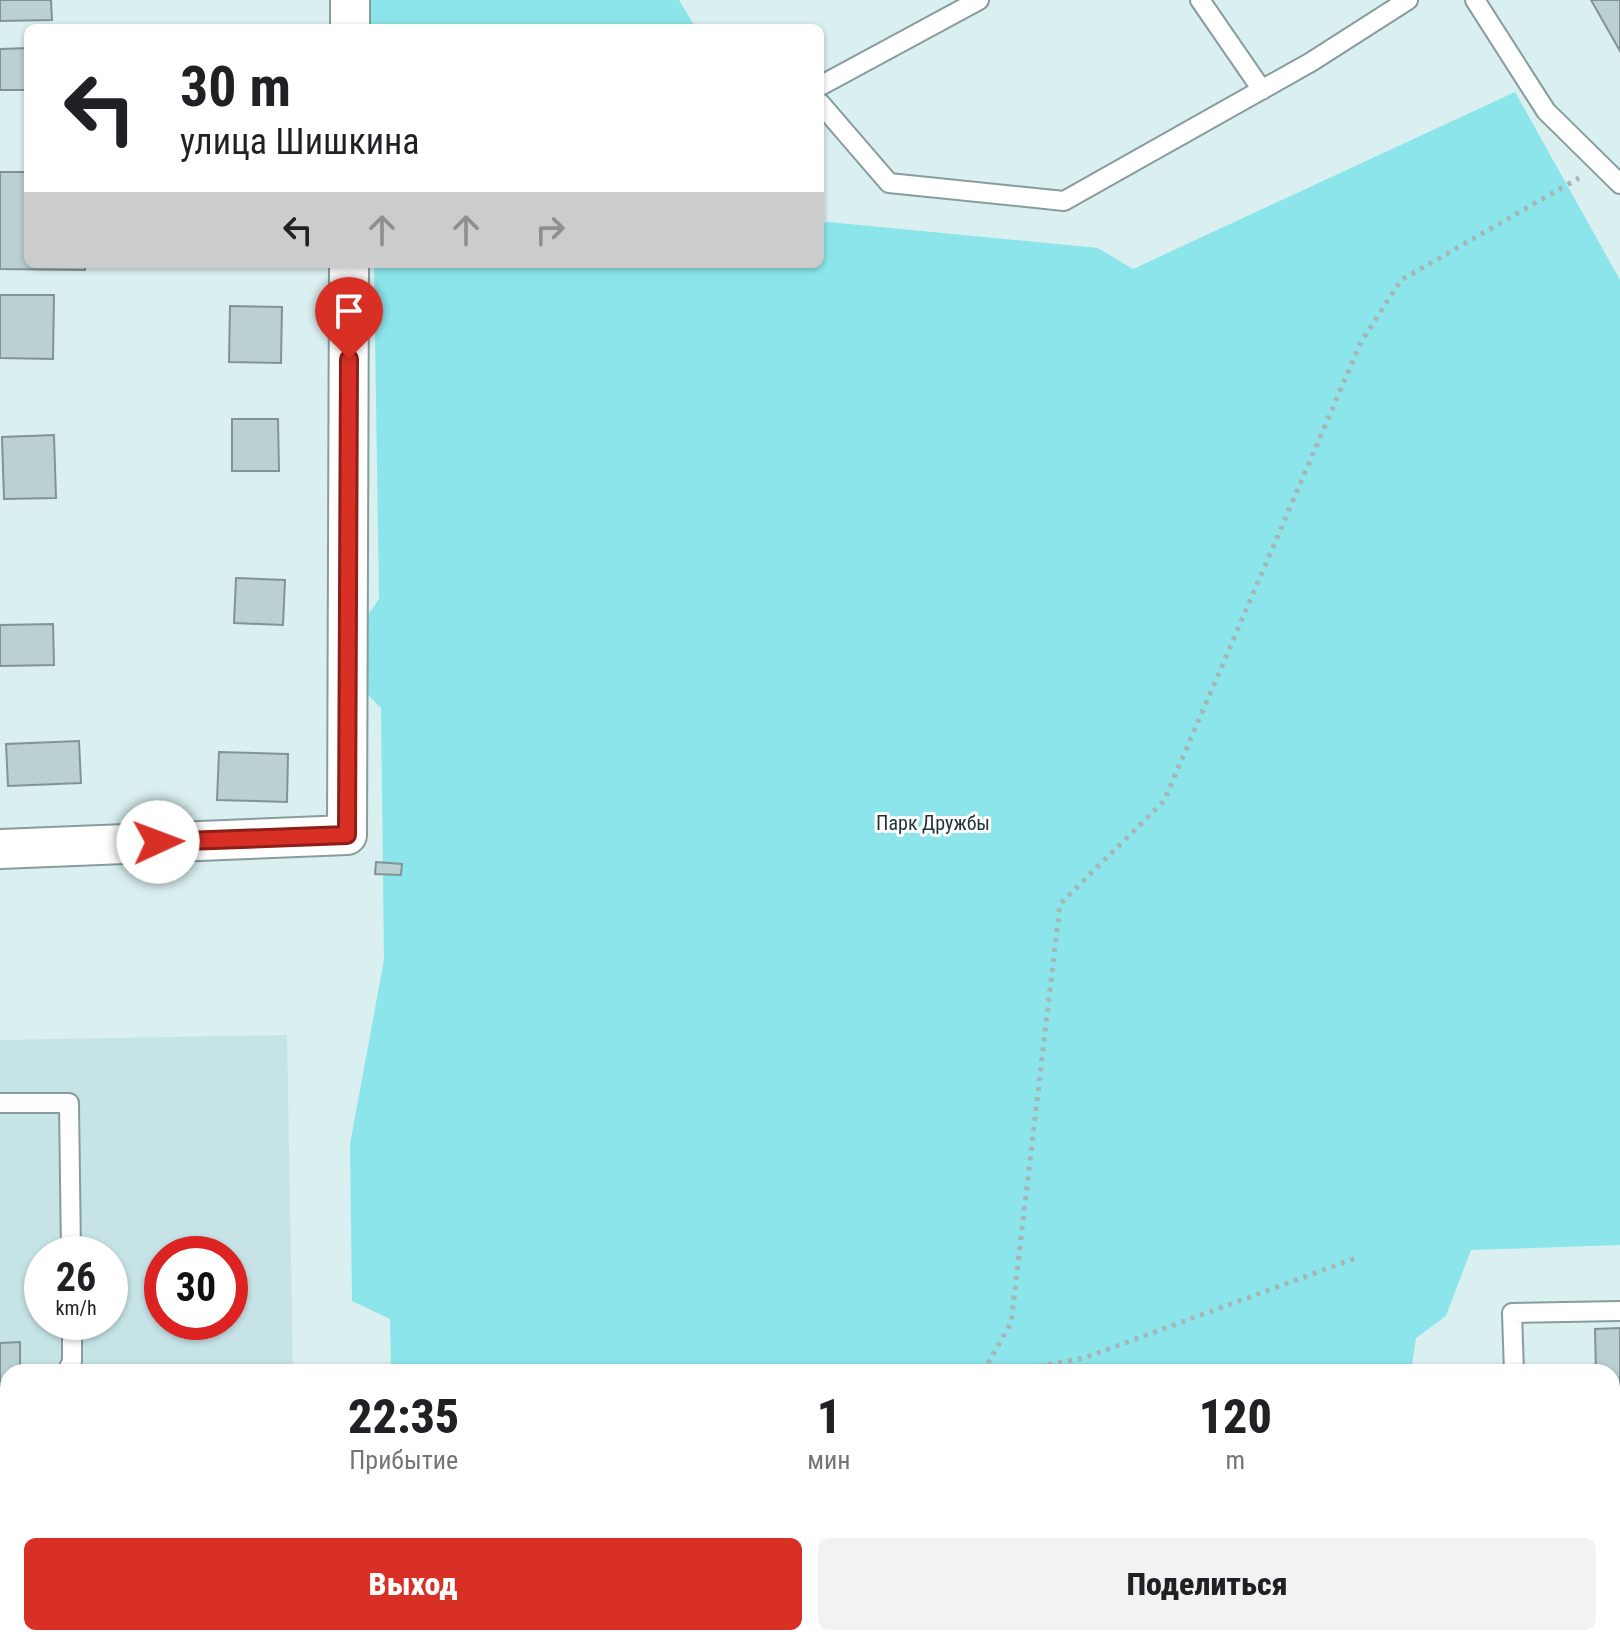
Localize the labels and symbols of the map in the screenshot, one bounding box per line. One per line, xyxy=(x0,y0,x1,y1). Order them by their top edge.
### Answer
pin xyxy=(315,277,383,359)
position arrow xyxy=(116,800,200,884)
park label: Парк Дружбы xyxy=(876,811,990,835)
speed limit sign: 30 xyxy=(144,1236,248,1340)

